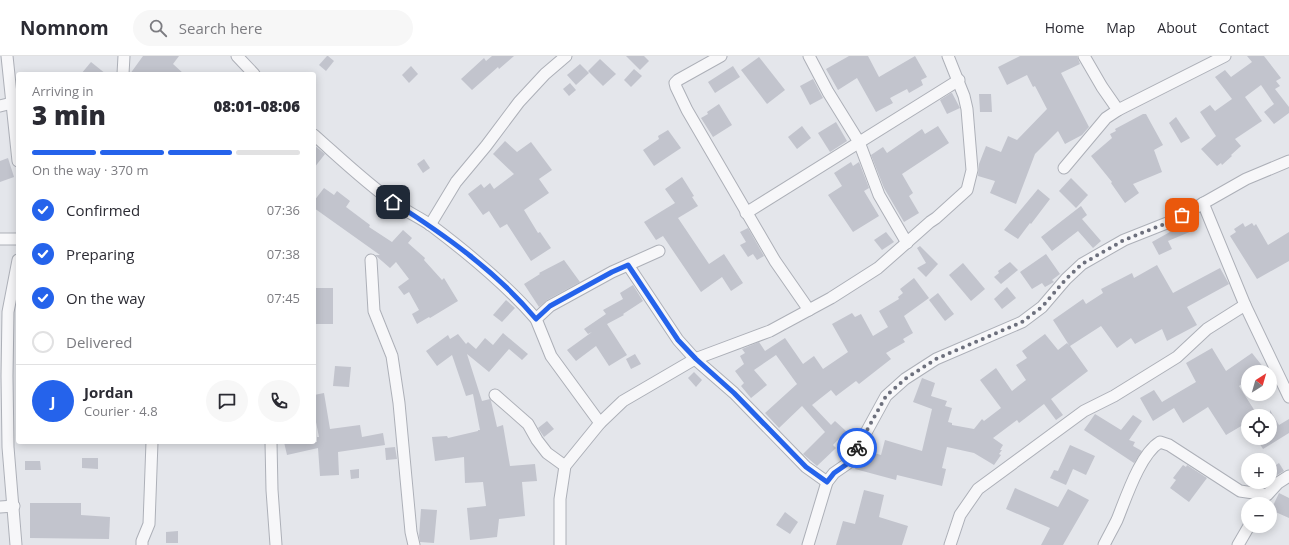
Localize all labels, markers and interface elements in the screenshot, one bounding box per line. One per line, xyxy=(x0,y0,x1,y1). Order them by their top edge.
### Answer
search box xyxy=(133,10,413,46)
text: Nomnom xyxy=(20,15,109,41)
icon: search xyxy=(147,17,169,39)
text: Search here xyxy=(179,18,262,38)
text: Home xyxy=(1045,18,1084,37)
text: Map xyxy=(1106,18,1135,37)
text: About xyxy=(1157,18,1197,37)
text: Contact xyxy=(1219,18,1269,37)
text: Arriving in xyxy=(32,82,94,100)
text: 08:01–08:06 xyxy=(214,96,300,116)
text: 3 min xyxy=(32,97,106,133)
text: On the way · 370 m xyxy=(32,161,148,179)
pin xyxy=(376,185,410,219)
icon: home xyxy=(382,191,404,213)
pin xyxy=(1165,198,1199,232)
icon: check xyxy=(32,199,54,221)
text: Confirmed xyxy=(66,200,140,220)
text: 07:36 xyxy=(267,201,300,219)
icon: bag xyxy=(1171,204,1193,226)
icon: check xyxy=(32,243,54,265)
text: Preparing xyxy=(66,244,134,264)
text: 07:38 xyxy=(267,245,300,263)
icon: check xyxy=(32,287,54,309)
text: On the way xyxy=(66,288,145,308)
text: 07:45 xyxy=(267,289,300,307)
text: Delivered xyxy=(66,332,133,352)
north arrow xyxy=(1241,365,1277,401)
map controls xyxy=(1241,365,1277,533)
button: chat xyxy=(206,380,248,422)
button: phone xyxy=(258,380,300,422)
text: Jordan xyxy=(84,382,133,402)
text: J xyxy=(51,391,55,411)
text: Courier · 4.8 xyxy=(84,402,158,420)
button: locate xyxy=(1241,409,1277,445)
courier xyxy=(837,428,877,468)
icon: bike xyxy=(846,437,868,459)
button: + xyxy=(1241,453,1277,489)
button: − xyxy=(1241,497,1277,533)

